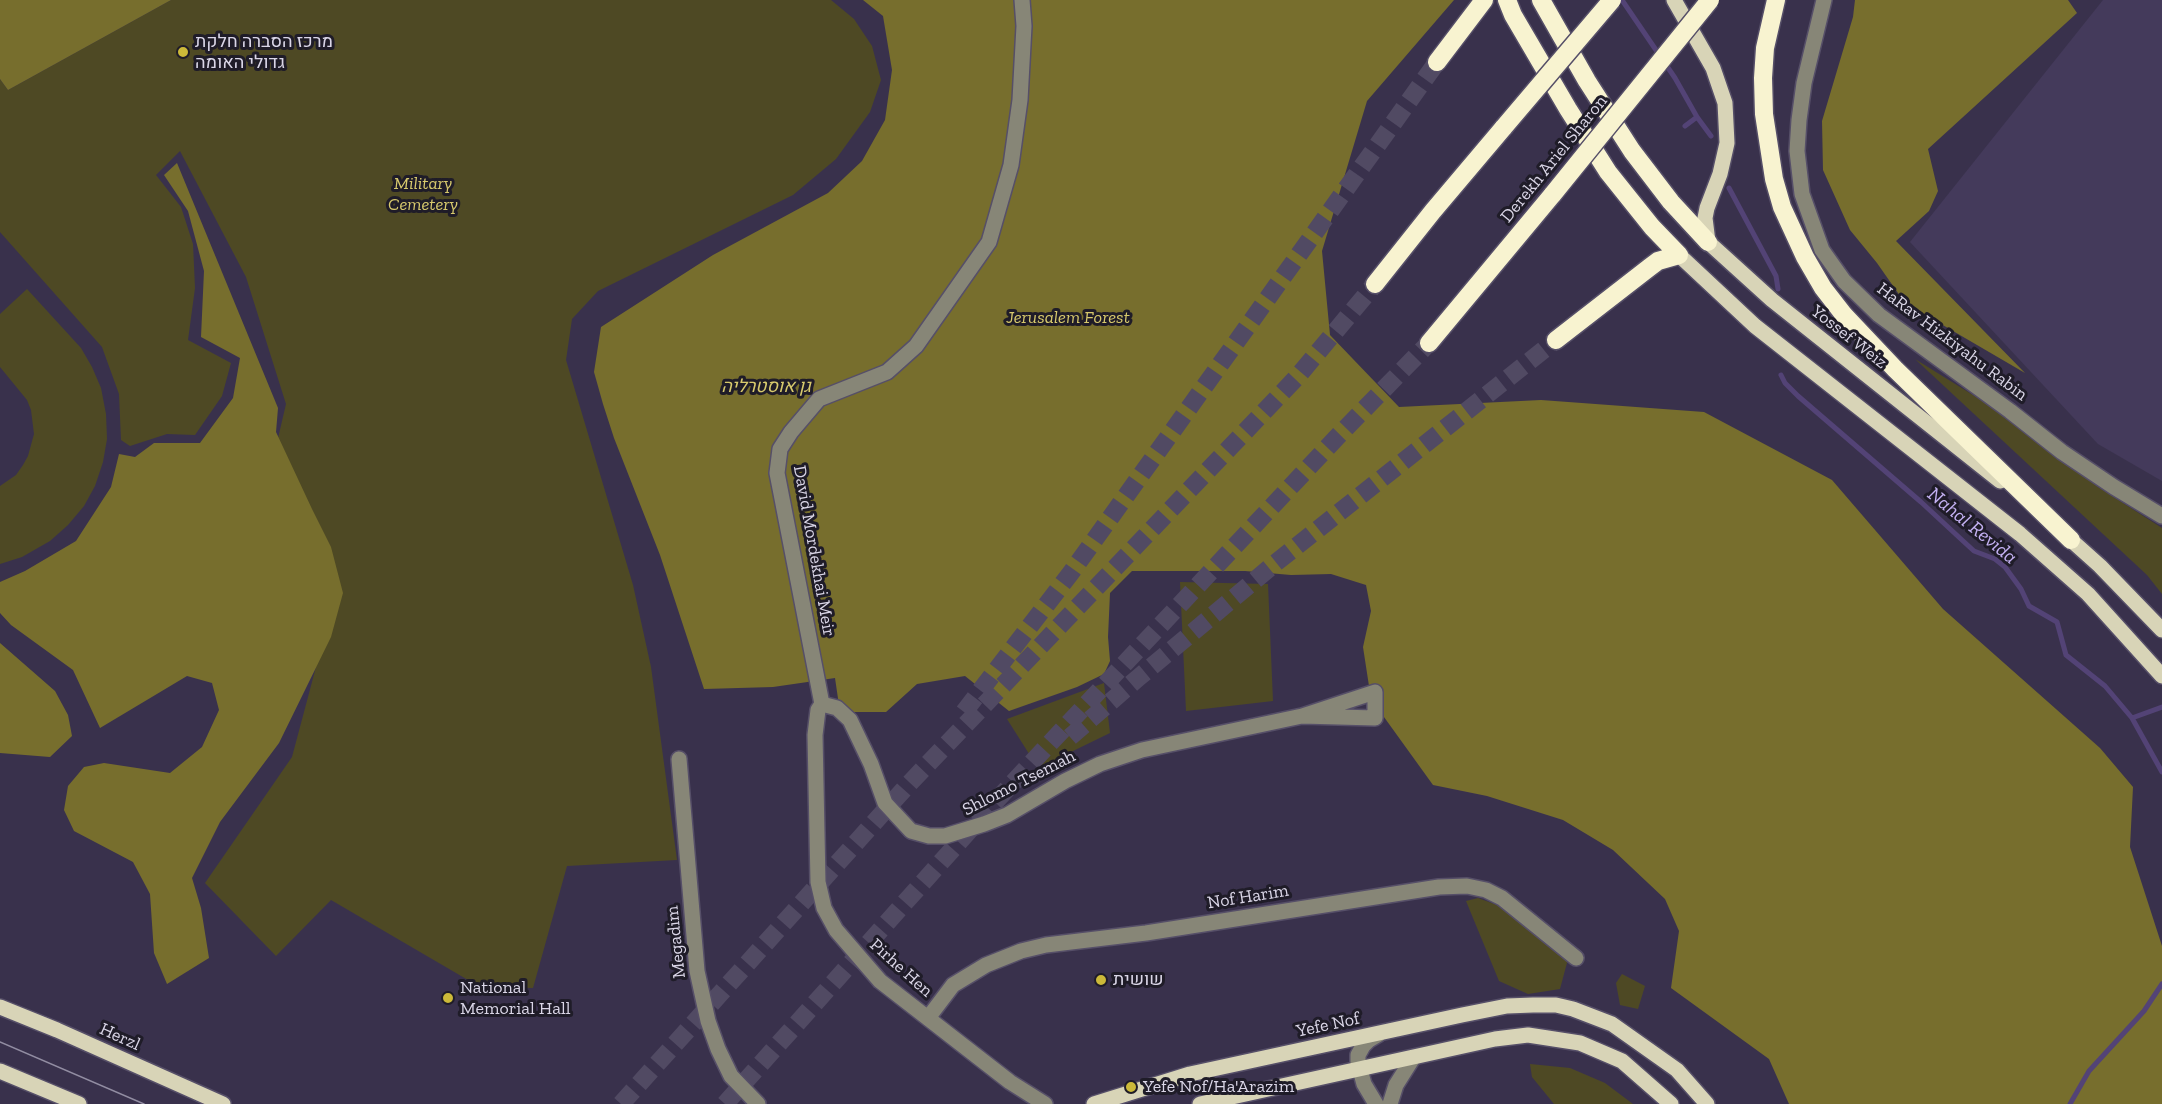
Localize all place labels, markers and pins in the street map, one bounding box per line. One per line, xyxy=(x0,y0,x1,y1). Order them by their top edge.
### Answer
place label: מרכז הסברה חלקת גדולי האומה xyxy=(195,31,333,74)
marker: מרכז הסברה חלקת גדולי האומה xyxy=(176,45,190,59)
place label: שושית xyxy=(1113,969,1164,991)
marker: שושית xyxy=(1094,973,1108,987)
place label: National Memorial Hall xyxy=(460,977,571,1020)
marker: National Memorial Hall xyxy=(441,991,455,1005)
place label: Yefe Nof/Ha'Arazim xyxy=(1143,1076,1294,1098)
marker: Yefe Nof/Ha'Arazim xyxy=(1124,1080,1138,1094)

